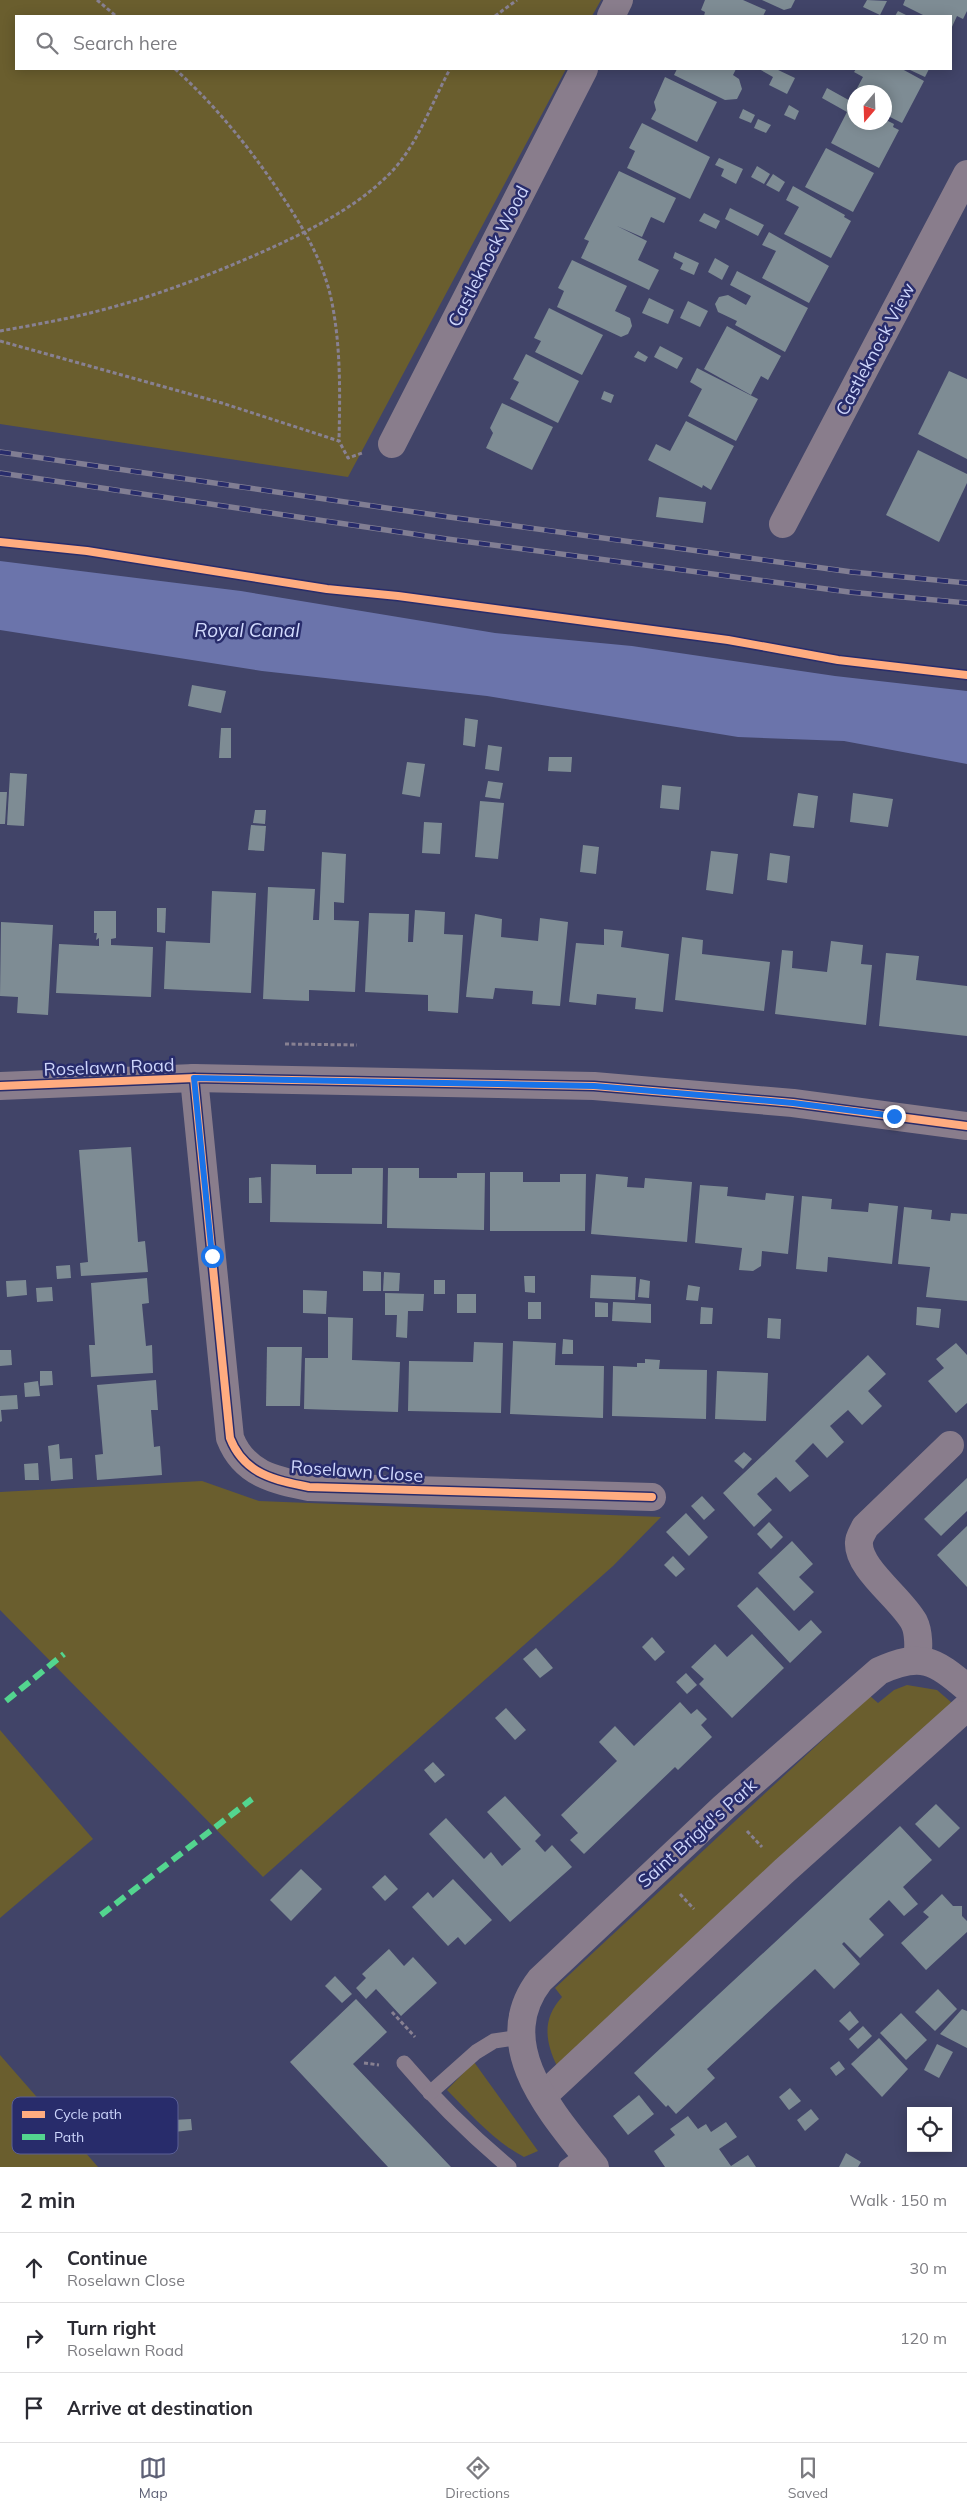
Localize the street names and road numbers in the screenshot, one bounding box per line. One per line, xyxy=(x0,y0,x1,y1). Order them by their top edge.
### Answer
street label: Castleknock Wood xyxy=(442,182,534,330)
street label: Castleknock View xyxy=(830,278,920,419)
street label: Roselawn Road xyxy=(43,1053,175,1081)
street label: Roselawn Close xyxy=(290,1455,424,1487)
street label: Saint Brigid's Park xyxy=(633,1773,762,1893)

